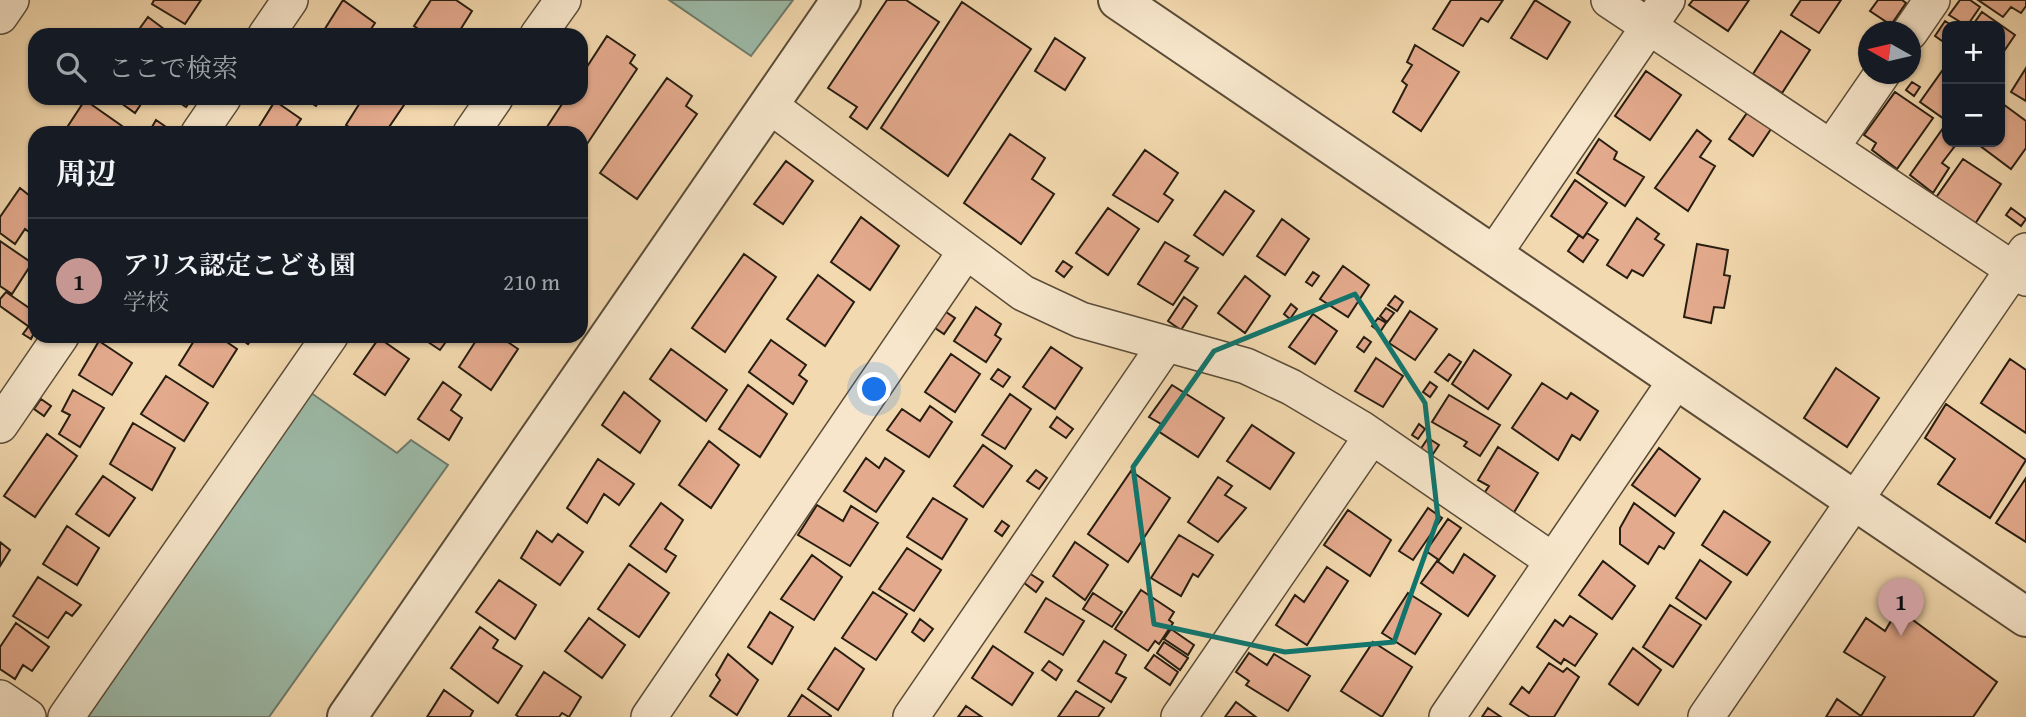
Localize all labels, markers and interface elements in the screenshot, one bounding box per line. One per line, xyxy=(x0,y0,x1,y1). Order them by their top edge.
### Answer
north arrow xyxy=(1858,21,1921,84)
map controls xyxy=(1942,21,2005,147)
button: + xyxy=(1942,21,2005,84)
search box xyxy=(28,28,588,105)
icon: search xyxy=(52,48,90,86)
text: ここで検索 xyxy=(108,48,238,87)
button: − xyxy=(1942,84,2005,147)
text: 周辺 xyxy=(56,151,116,195)
text: アリス認定こども園 xyxy=(123,245,355,284)
text: 1 xyxy=(73,265,85,298)
text: 210 m xyxy=(503,265,560,298)
text: 学校 xyxy=(123,285,169,318)
your location xyxy=(857,372,891,406)
pin: 1 xyxy=(1878,578,1924,636)

